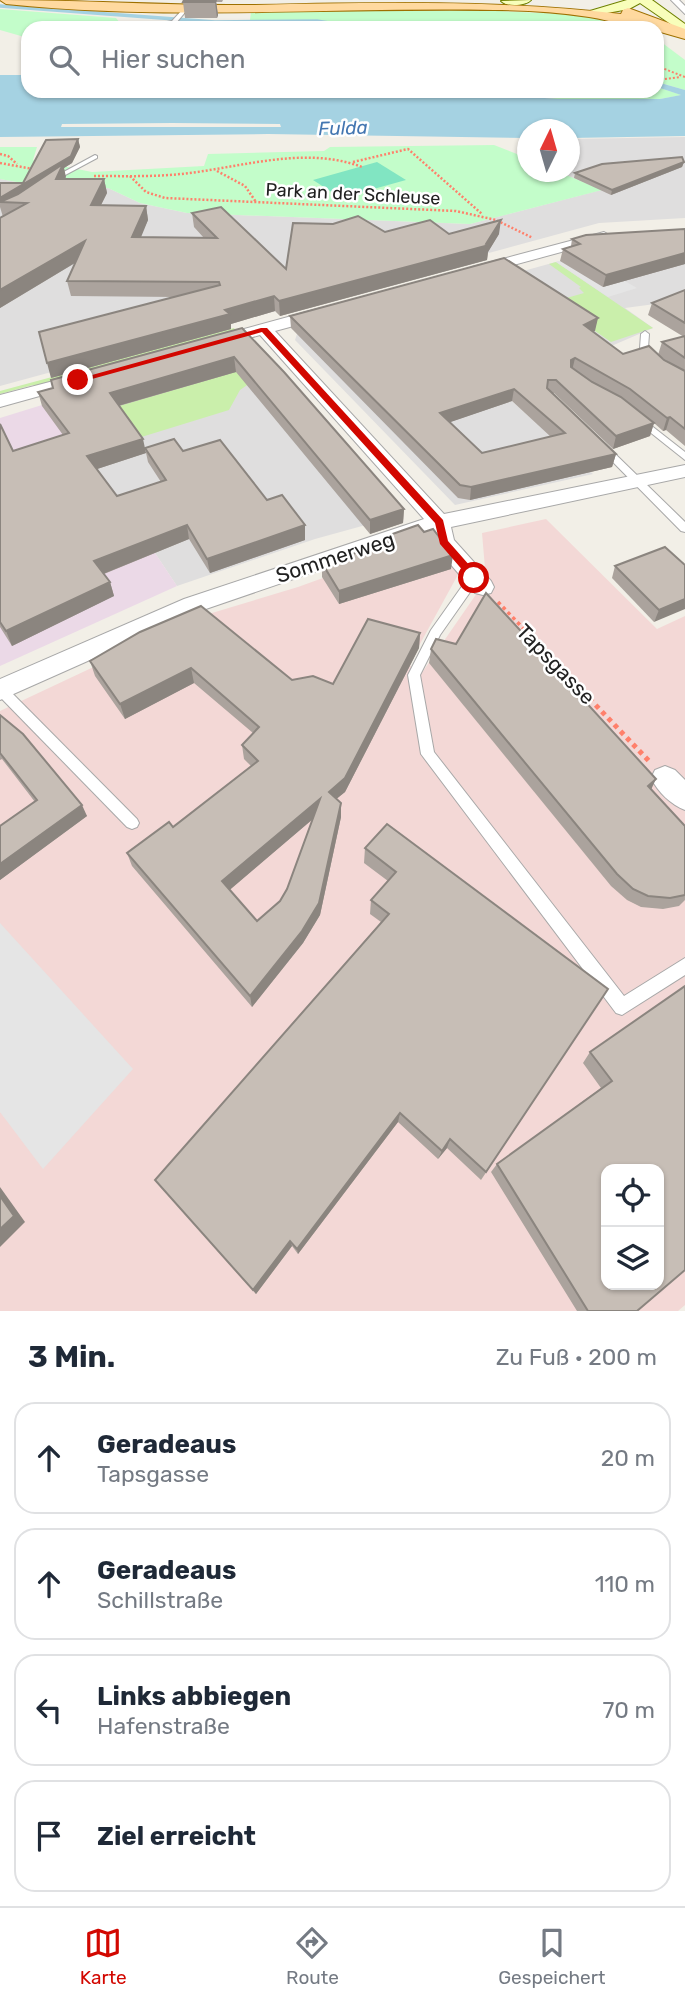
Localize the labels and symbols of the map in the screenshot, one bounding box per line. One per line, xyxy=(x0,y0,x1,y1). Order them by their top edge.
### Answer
water label: Fulda xyxy=(318,116,368,140)
north arrow xyxy=(517,119,580,182)
street label: Park an der Schleuse xyxy=(265,178,441,210)
route end xyxy=(62,364,93,395)
street label: Sommerweg xyxy=(273,526,397,588)
route start xyxy=(458,562,489,593)
street label: Tapsgasse xyxy=(511,619,601,709)

